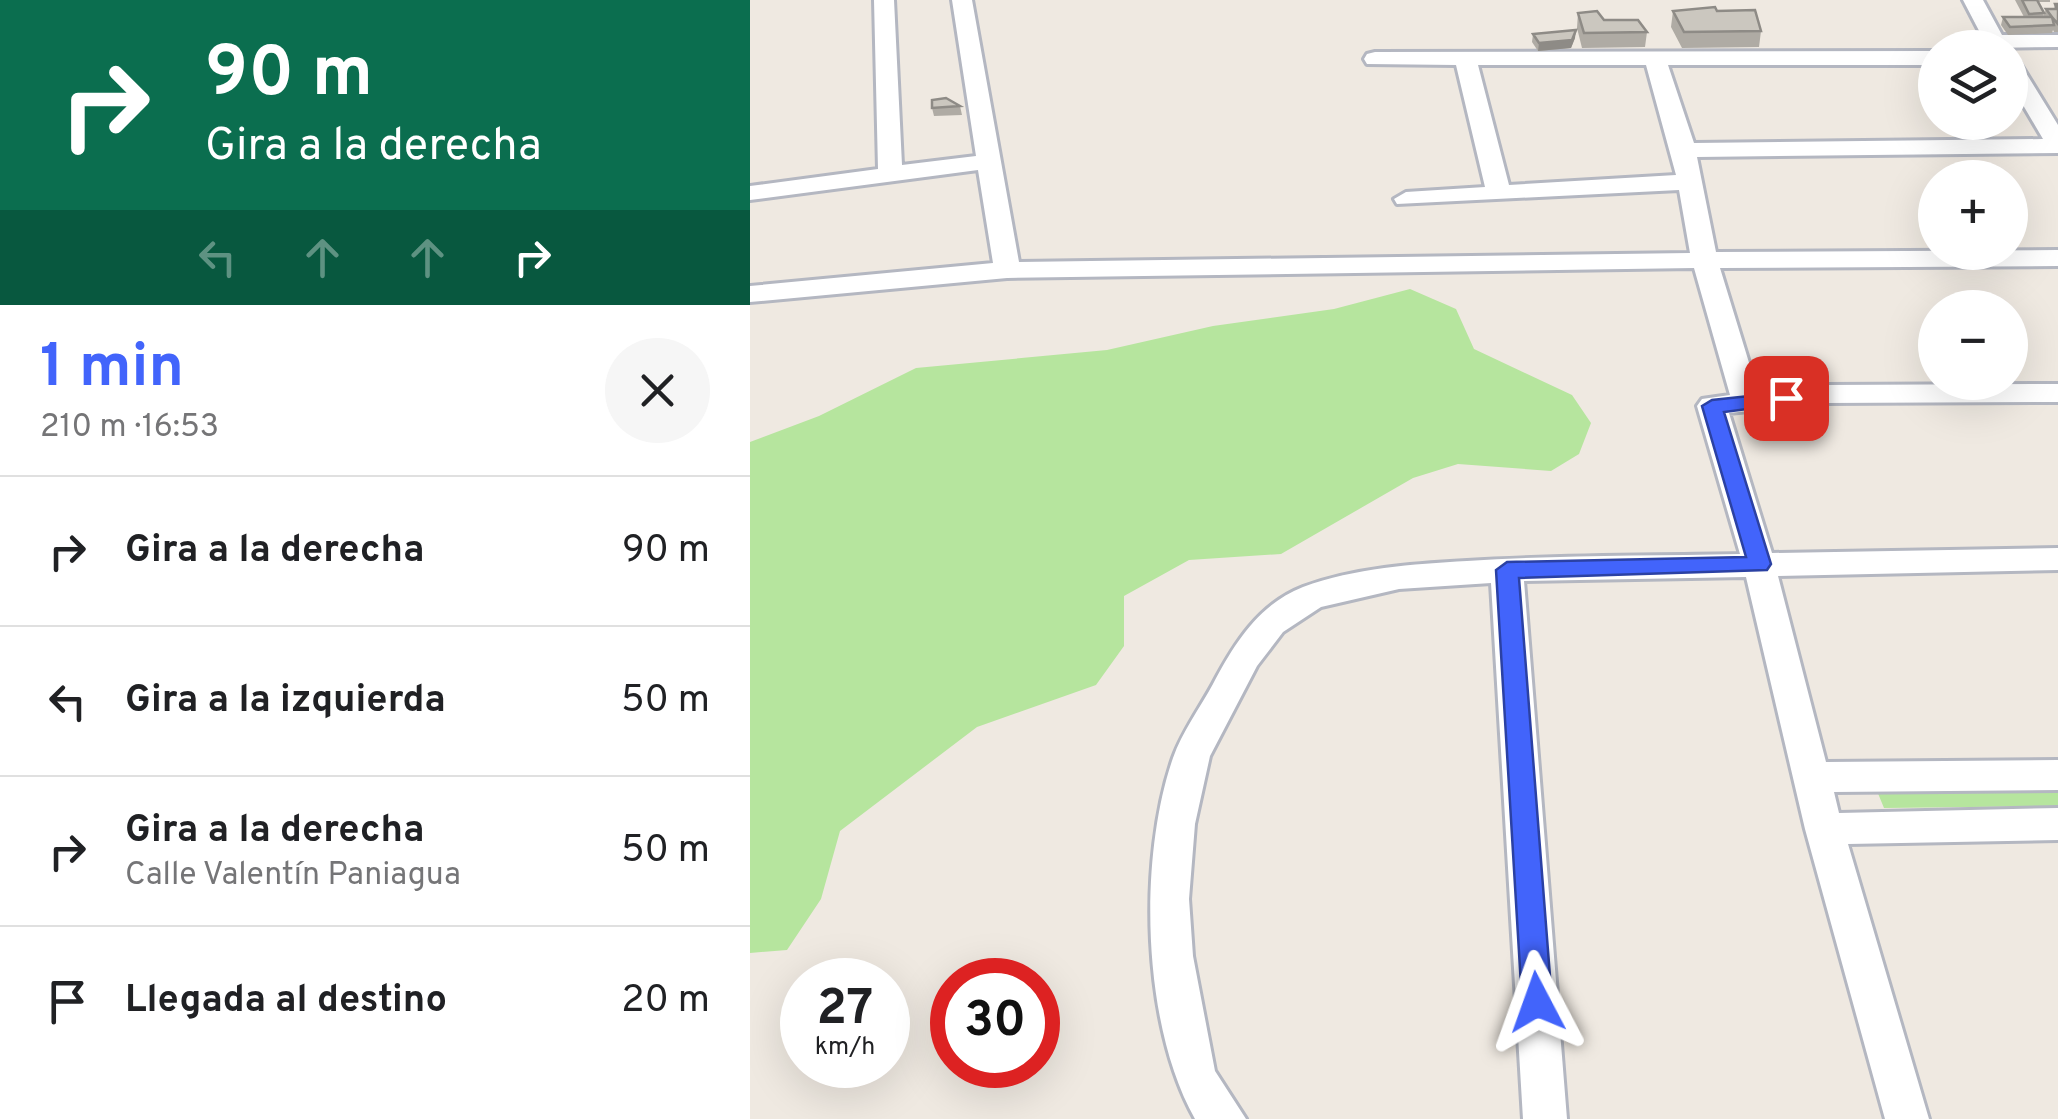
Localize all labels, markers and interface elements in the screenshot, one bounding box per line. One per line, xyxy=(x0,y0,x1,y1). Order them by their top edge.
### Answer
map controls xyxy=(1918,30,2028,400)
button: layers xyxy=(1918,30,2028,140)
text: 90 m xyxy=(205,32,373,121)
icon: right xyxy=(40,40,170,170)
text: Gira a la derecha xyxy=(205,119,542,176)
button: + xyxy=(1918,160,2028,270)
icon: left xyxy=(190,230,245,285)
icon: ahead xyxy=(295,230,350,285)
icon: ahead xyxy=(400,230,455,285)
icon: right xyxy=(505,230,560,285)
button: − xyxy=(1918,290,2028,400)
text: 1 min xyxy=(40,332,184,408)
button: close xyxy=(605,338,710,443)
pin xyxy=(1744,356,1829,441)
icon: arrive xyxy=(1759,371,1814,426)
text: 210 m · 16:53 xyxy=(40,408,219,448)
icon: right xyxy=(40,524,95,579)
text: Gira a la derecha xyxy=(125,527,424,576)
text: 90 m xyxy=(622,527,710,576)
icon: left xyxy=(40,674,95,729)
text: Gira a la izquierda xyxy=(125,677,446,726)
text: 50 m xyxy=(621,677,710,726)
text: Gira a la derecha xyxy=(125,807,424,856)
icon: right xyxy=(40,824,95,879)
text: 50 m xyxy=(621,827,710,876)
text: Calle Valentín Paniagua xyxy=(125,856,461,896)
position arrow xyxy=(1485,950,1589,1054)
speed limit sign: 30 xyxy=(930,958,1060,1088)
icon: arrive xyxy=(40,974,95,1029)
text: Llegada al destino xyxy=(125,977,447,1026)
text: 20 m xyxy=(621,977,710,1026)
text: 27 xyxy=(817,979,873,1042)
text: km/h xyxy=(815,1032,875,1064)

